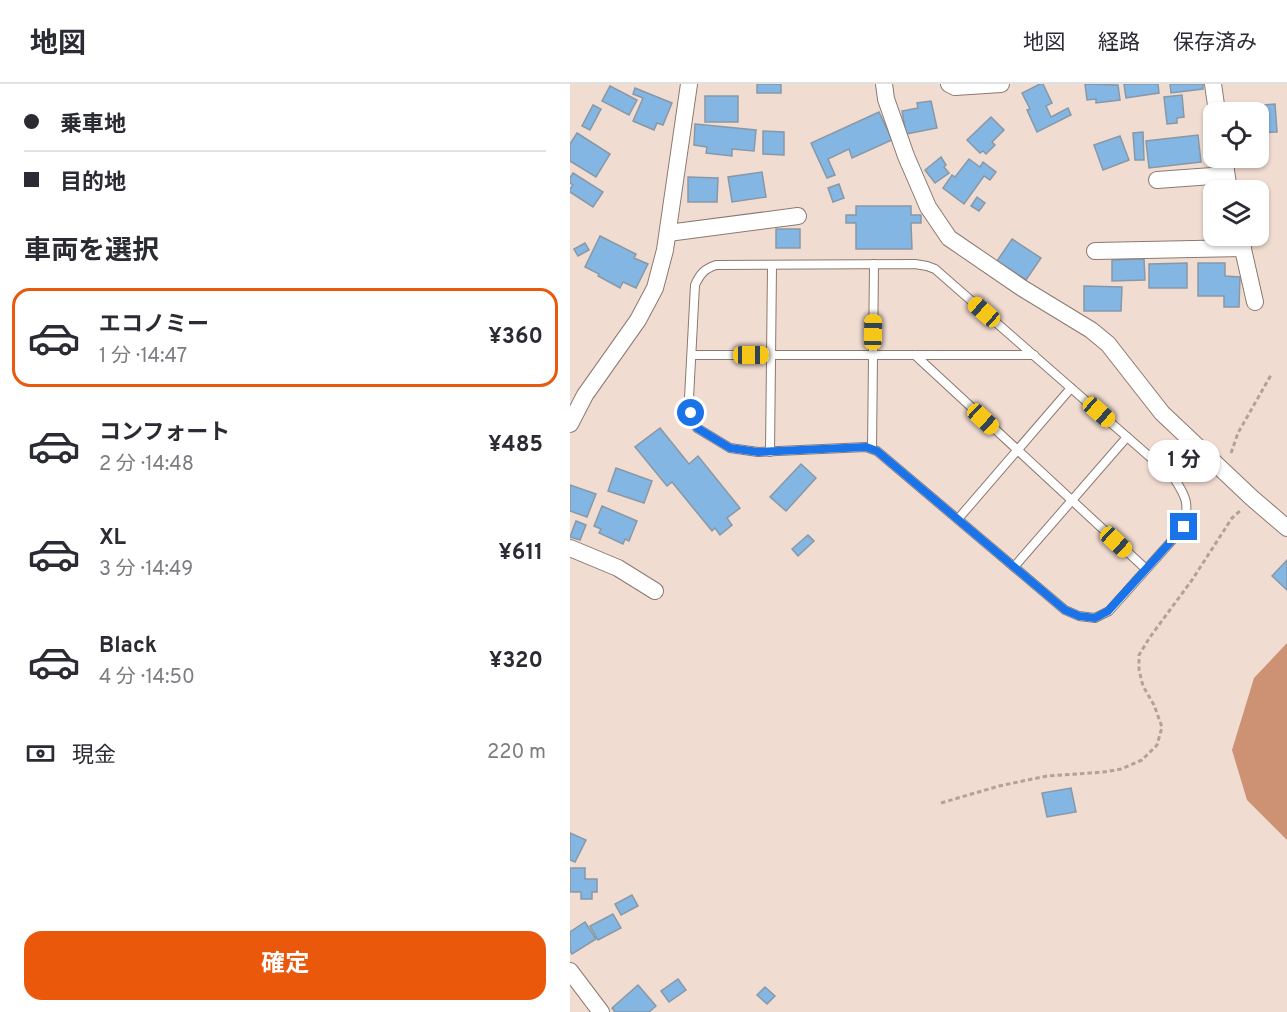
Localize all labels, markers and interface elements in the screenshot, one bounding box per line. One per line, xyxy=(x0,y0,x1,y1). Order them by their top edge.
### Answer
text: 地図 xyxy=(30,27,86,63)
text: 地図 xyxy=(1023,30,1065,57)
text: 経路 xyxy=(1098,30,1140,57)
text: 保存済み xyxy=(1173,30,1257,57)
map controls xyxy=(1203,102,1269,246)
button: locate xyxy=(1203,102,1269,168)
text: 乗車地 xyxy=(60,112,126,139)
text: 目的地 xyxy=(60,170,126,197)
button: layers xyxy=(1203,180,1269,246)
text: 車両を選択 xyxy=(24,235,159,269)
car xyxy=(965,293,1003,331)
icon: car xyxy=(27,311,81,365)
text: エコノミー xyxy=(99,312,209,339)
car xyxy=(864,314,882,350)
text: ¥360 xyxy=(488,324,543,351)
text: 1 分 · 14:47 xyxy=(99,344,187,370)
car xyxy=(733,346,769,364)
car xyxy=(1080,393,1118,431)
route start xyxy=(677,399,704,426)
car xyxy=(964,400,1002,438)
icon: car xyxy=(27,419,81,473)
text: コンフォート xyxy=(99,420,230,447)
text: ¥485 xyxy=(488,432,543,459)
callout: 1 分 xyxy=(1148,440,1220,482)
text: 1 分 xyxy=(1168,448,1201,474)
text: 2 分 · 14:48 xyxy=(99,452,194,478)
route end xyxy=(1170,513,1197,540)
car xyxy=(1097,523,1135,561)
text: XL xyxy=(99,525,126,552)
icon: car xyxy=(27,527,81,581)
text: ¥611 xyxy=(499,540,543,567)
text: 3 分 · 14:49 xyxy=(99,557,193,583)
text: Black xyxy=(99,633,157,660)
icon: car xyxy=(27,635,81,689)
text: ¥320 xyxy=(489,648,543,675)
text: 4 分 · 14:50 xyxy=(99,665,195,691)
icon: cash xyxy=(24,737,57,770)
text: 220 m xyxy=(487,740,546,766)
text: 現金 xyxy=(72,743,116,770)
button: 確定 xyxy=(24,931,546,1000)

